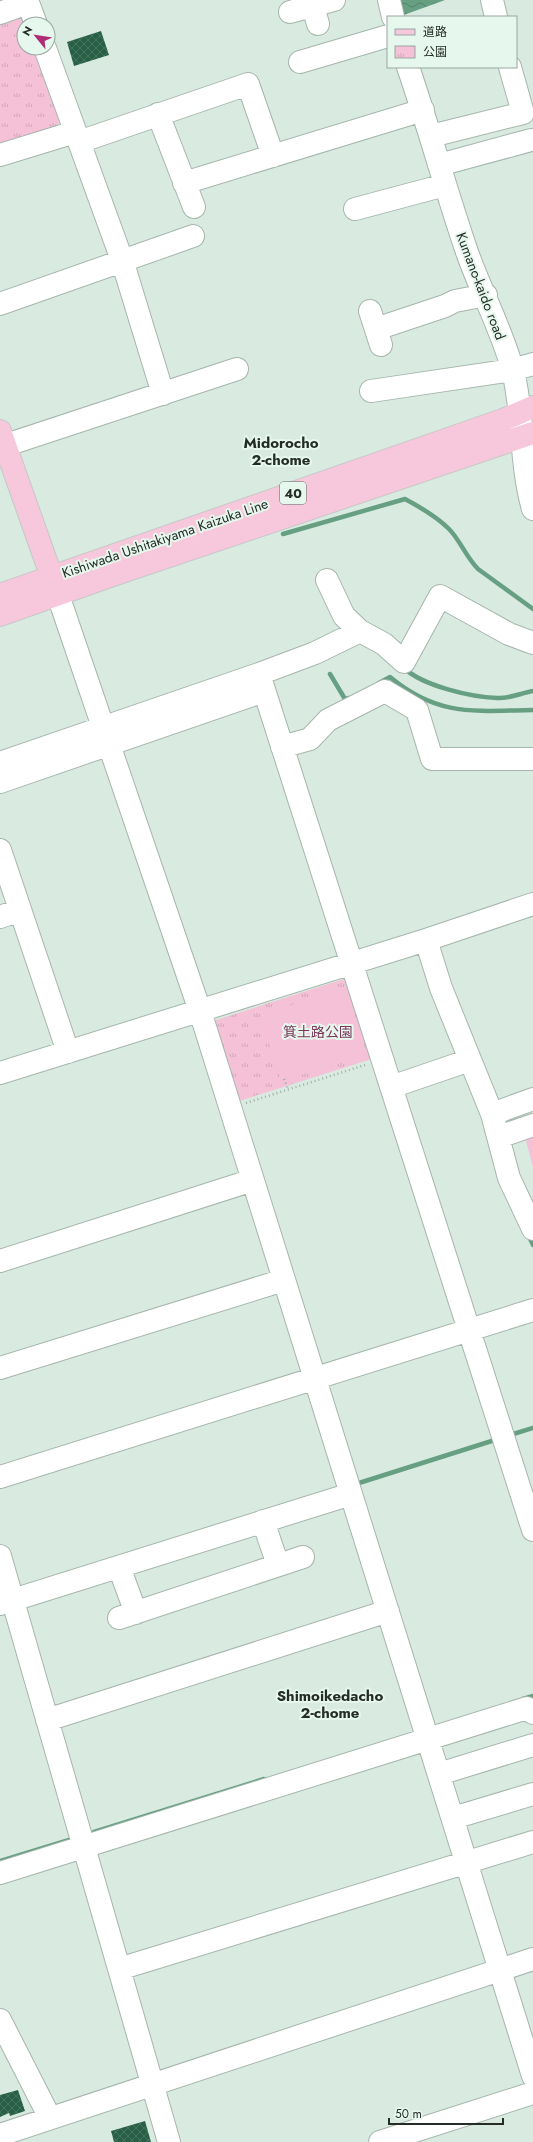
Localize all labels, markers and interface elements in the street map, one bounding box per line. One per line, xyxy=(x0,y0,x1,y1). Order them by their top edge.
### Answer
north arrow xyxy=(16,16,56,56)
legend xyxy=(387,16,517,68)
text: N xyxy=(18,23,36,39)
text: 道路 xyxy=(423,23,447,41)
text: 公園 xyxy=(423,43,447,61)
street label: Kumano-kaido road xyxy=(451,229,511,343)
district label: Midorocho 2-chome xyxy=(243,432,319,471)
road number: 40 xyxy=(280,482,306,504)
street label: Kishiwada Ushitakiyama Kaizuka Line xyxy=(59,493,271,583)
park label: 箕土路公園 xyxy=(283,1022,353,1042)
district label: Shimoikedacho 2-chome xyxy=(277,1685,383,1724)
scale bar xyxy=(389,2100,503,2126)
text: 50 m xyxy=(395,2105,422,2123)

